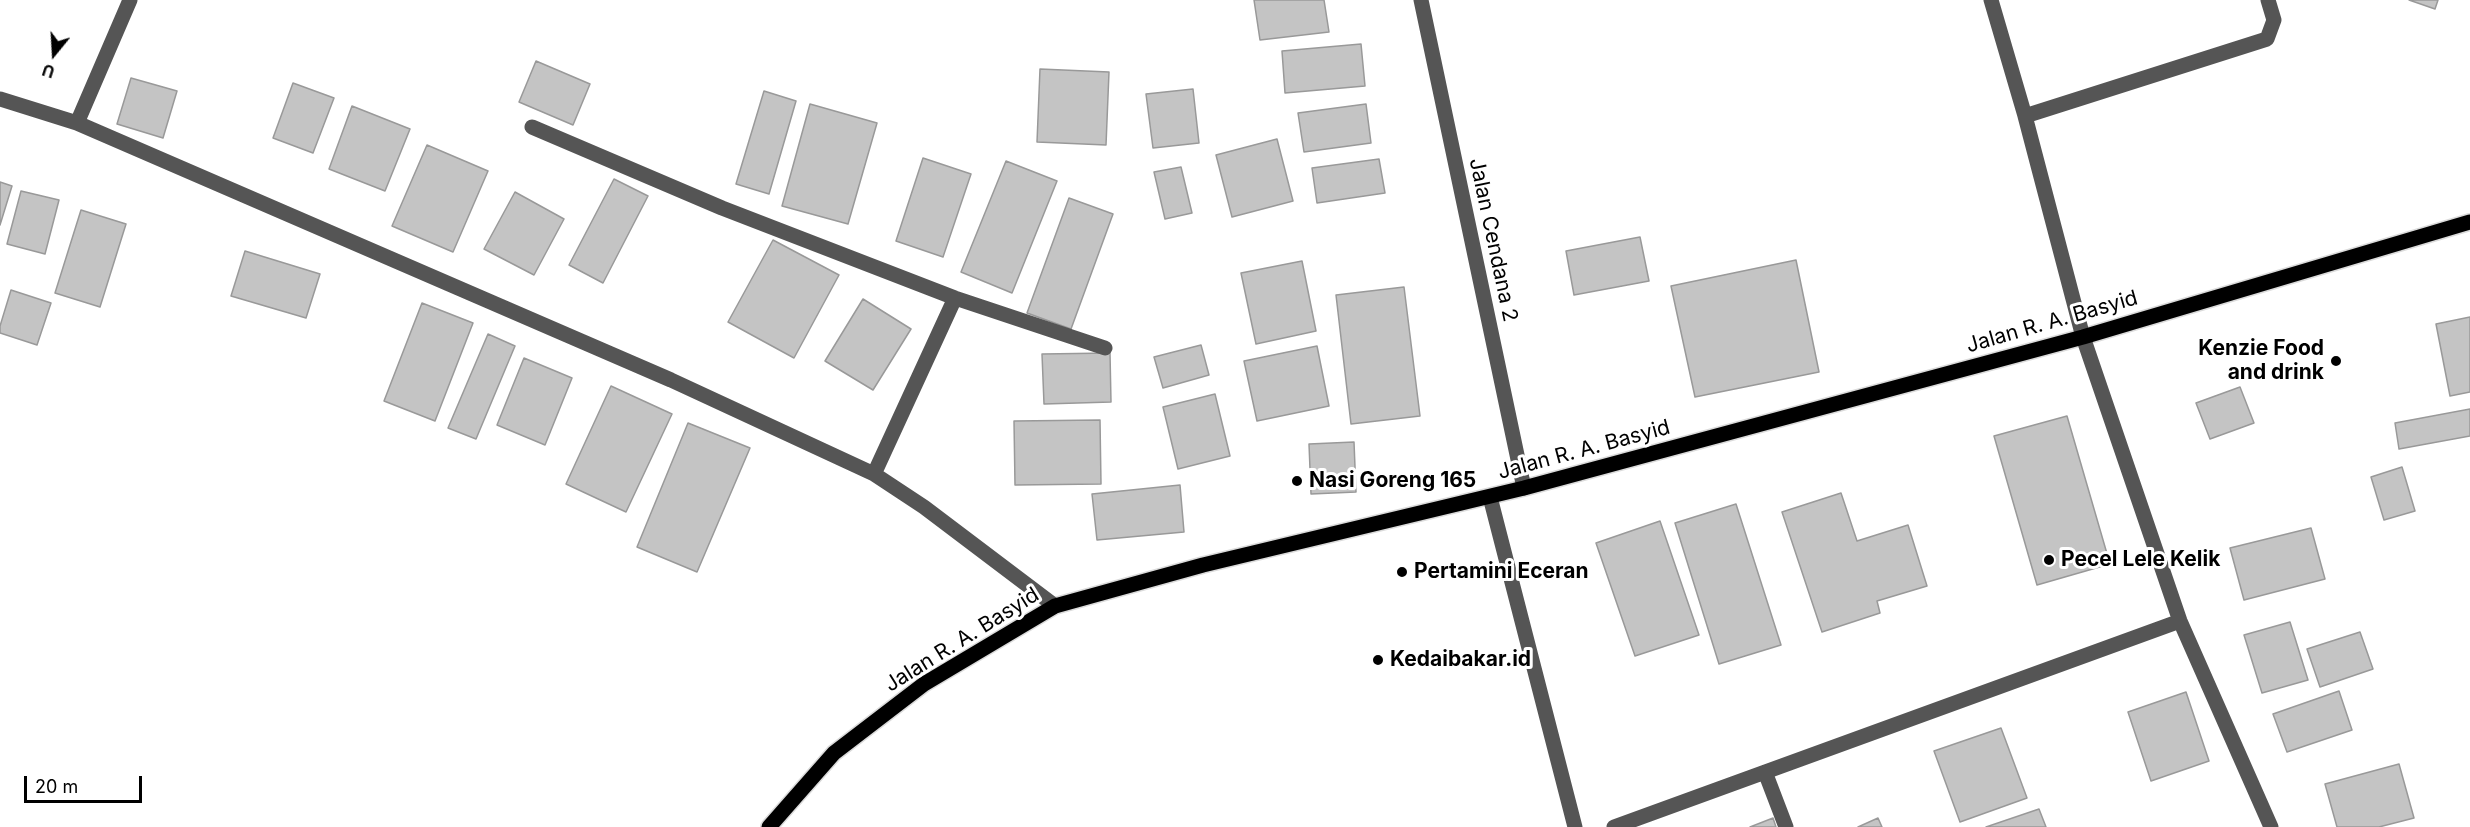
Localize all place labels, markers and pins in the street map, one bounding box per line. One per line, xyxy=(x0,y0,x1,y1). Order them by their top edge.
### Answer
place label: Kenzie Food and drink xyxy=(2198,336,2324,386)
marker: Kenzie Food and drink xyxy=(2329,354,2343,368)
place label: Nasi Goreng 165 xyxy=(1309,468,1476,494)
marker: Nasi Goreng 165 xyxy=(1290,474,1304,488)
place label: Pecel Lele Kelik xyxy=(2061,547,2220,573)
marker: Pecel Lele Kelik xyxy=(2042,553,2056,567)
place label: Pertamini Eceran xyxy=(1414,559,1589,585)
marker: Pertamini Eceran xyxy=(1395,565,1409,579)
place label: Kedaibakar.id xyxy=(1390,647,1531,673)
marker: Kedaibakar.id xyxy=(1371,653,1385,667)

